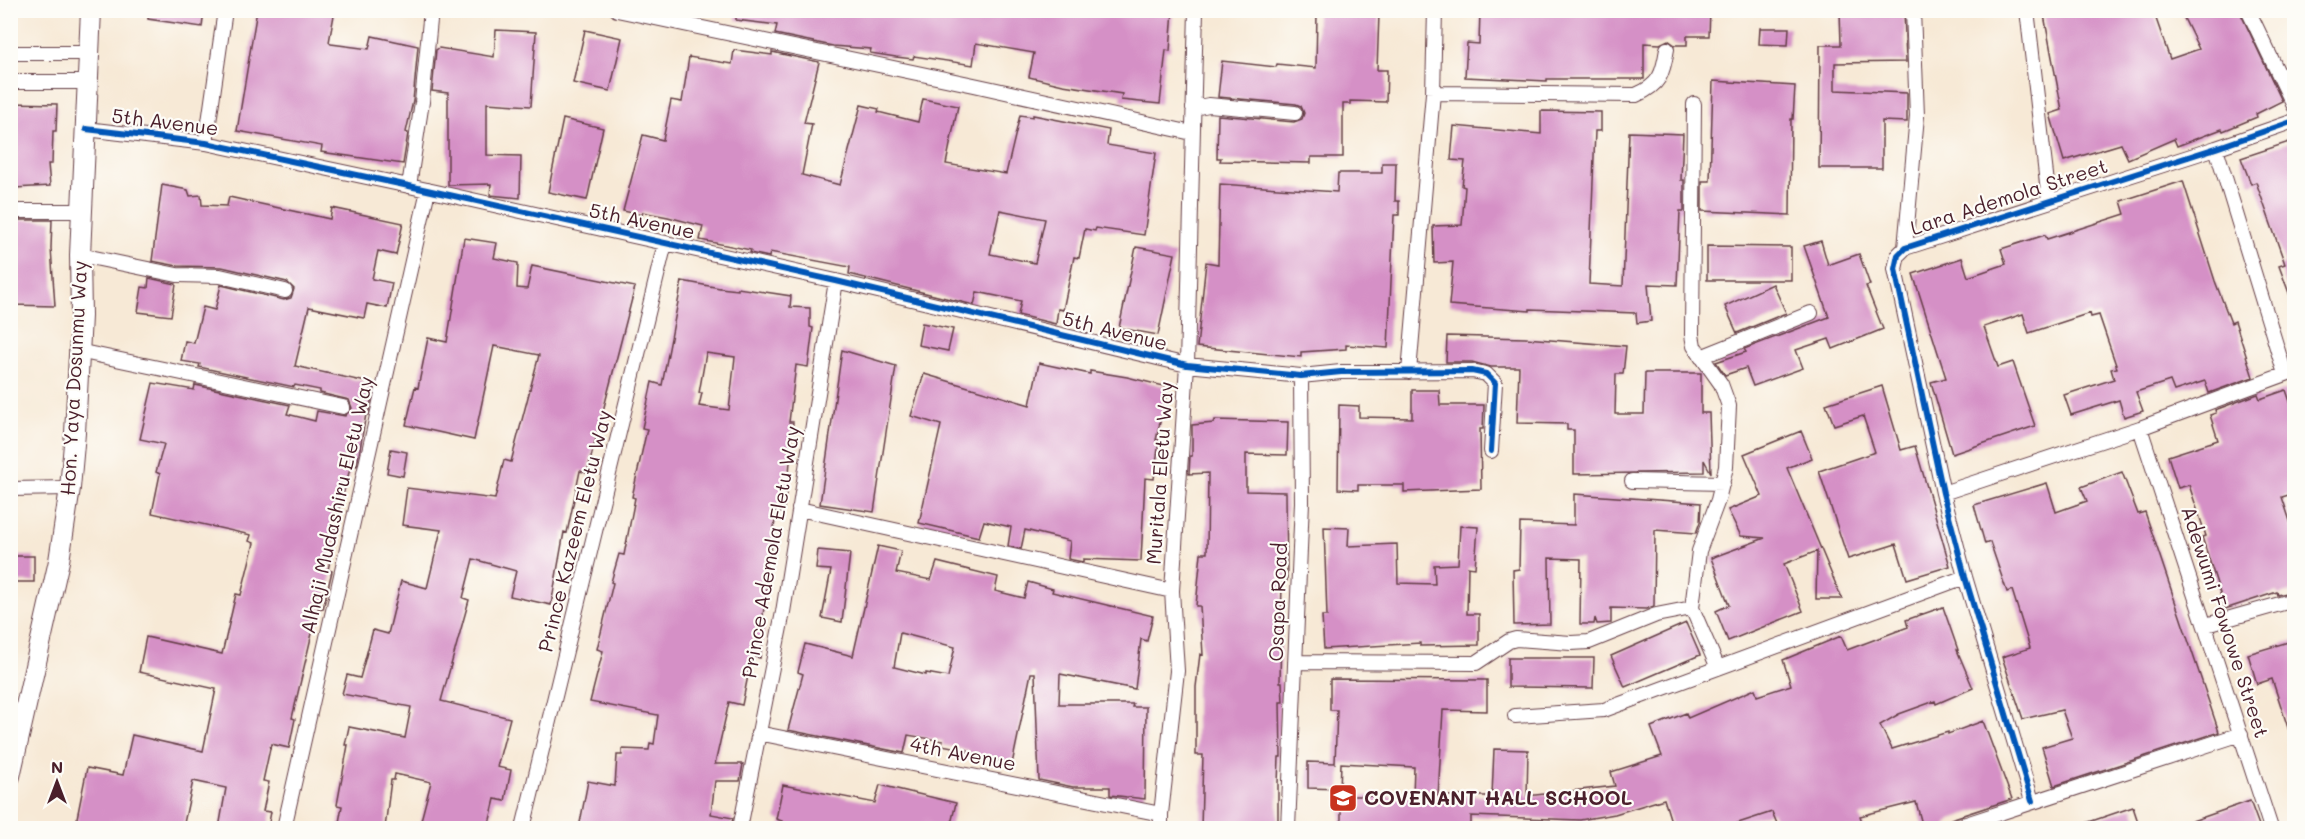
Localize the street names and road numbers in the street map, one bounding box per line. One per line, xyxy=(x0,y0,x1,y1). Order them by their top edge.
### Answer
street label: 5th Avenue xyxy=(110,102,220,140)
street label: Lara Ademola Street xyxy=(1907,152,2111,240)
street label: 5th Avenue xyxy=(587,196,697,244)
street label: Hon. Yaya Dosunmu Way xyxy=(54,260,92,496)
street label: 5th Avenue xyxy=(1060,304,1170,356)
street label: Alhaji Mudashiru Eletu Way xyxy=(294,373,378,636)
street label: Muritala Eletu Way xyxy=(1140,380,1178,565)
street label: Prince Kazeem Eletu Way xyxy=(531,407,617,654)
street label: Prince Ademola Eletu Way xyxy=(735,423,805,680)
street label: Adewumi Fowowe Street xyxy=(2176,502,2276,741)
street label: Osapa Road xyxy=(1262,542,1292,662)
street label: 4th Avenue xyxy=(908,730,1018,776)

